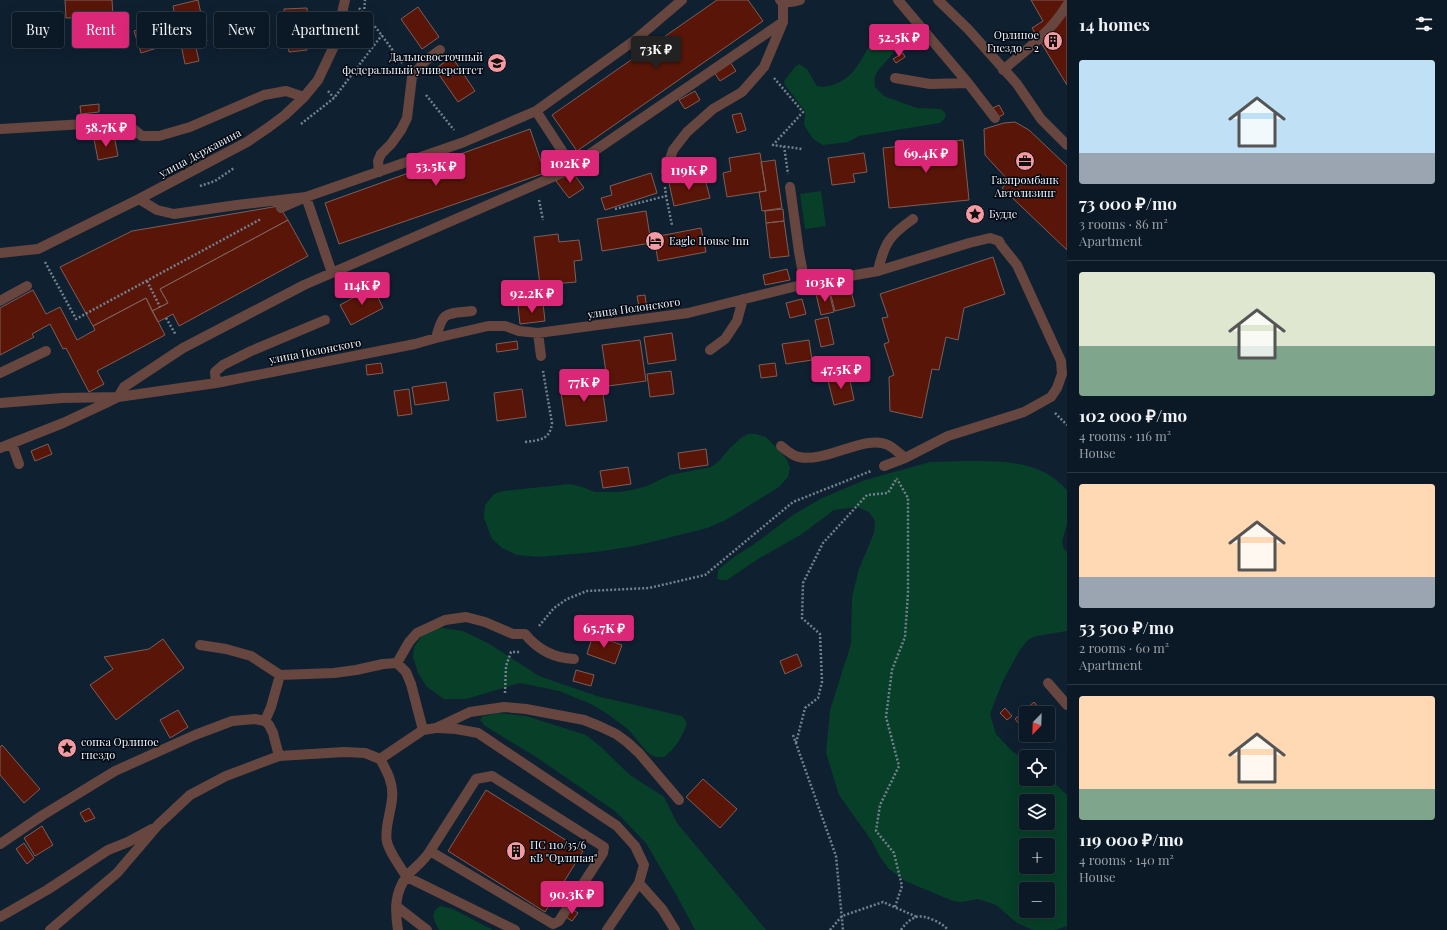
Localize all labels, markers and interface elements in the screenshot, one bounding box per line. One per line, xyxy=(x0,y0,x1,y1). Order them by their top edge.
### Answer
chip: Buy xyxy=(12,12,64,48)
chip: Rent xyxy=(72,12,129,48)
chip: Filters xyxy=(137,12,206,48)
chip: New xyxy=(214,12,269,48)
chip: Apartment xyxy=(277,12,373,48)
text: 14 homes xyxy=(1079,13,1150,35)
icon: filters xyxy=(1413,13,1435,35)
pin: 52.5K ₽ xyxy=(862,24,936,58)
place label: Орлиное Гнездо – 2 xyxy=(987,27,1039,55)
text: 52.5K ₽ xyxy=(878,28,920,45)
building icon: Орлиное Гнездо – 2 xyxy=(1042,30,1064,52)
pin: 73K ₽ xyxy=(628,36,684,70)
text: 73K ₽ xyxy=(640,40,672,57)
place label: Дальневосточный федеральный университет xyxy=(342,49,483,77)
school or university icon: Дальневосточный федеральный университет xyxy=(486,52,508,74)
icon: home xyxy=(1221,86,1293,158)
pin: 58.7K ₽ xyxy=(69,114,143,148)
text: 58.7K ₽ xyxy=(85,118,127,135)
street label: улица Державина xyxy=(155,124,244,181)
pin: 69.4K ₽ xyxy=(889,140,963,174)
text: 69.4K ₽ xyxy=(904,144,948,161)
pin: 102K ₽ xyxy=(537,150,603,184)
office icon: Газпромбанк Автолизинг xyxy=(1014,150,1036,172)
pin: 53.5K ₽ xyxy=(399,153,473,187)
text: 102K ₽ xyxy=(550,154,590,171)
text: 53.5K ₽ xyxy=(415,157,457,174)
pin: 119K ₽ xyxy=(656,157,722,191)
text: 119K ₽ xyxy=(671,161,707,178)
place label: Газпромбанк Автолизинг xyxy=(991,172,1060,200)
text: 73 000 ₽/mo xyxy=(1079,192,1177,214)
place icon: Будде xyxy=(964,203,986,225)
place label: Будде xyxy=(989,206,1018,221)
text: 3 rooms · 86 m² xyxy=(1079,215,1168,232)
hotel icon: Eagle House Inn xyxy=(644,230,666,252)
text: Apartment xyxy=(1079,232,1142,249)
place label: Eagle House Inn xyxy=(669,233,749,248)
pin: 103K ₽ xyxy=(792,269,858,303)
pin: 114K ₽ xyxy=(329,272,395,306)
text: 103K ₽ xyxy=(805,273,845,290)
text: 114K ₽ xyxy=(344,276,380,293)
pin: 92.2K ₽ xyxy=(495,280,569,314)
text: 92.2K ₽ xyxy=(510,284,554,301)
street label: улица Полонского xyxy=(586,294,681,322)
icon: home xyxy=(1221,298,1293,370)
street label: улица Полонского xyxy=(267,334,362,367)
pin: 47.5K ₽ xyxy=(804,356,878,390)
text: 47.5K ₽ xyxy=(820,360,862,377)
pin: 77K ₽ xyxy=(556,369,612,403)
text: 77K ₽ xyxy=(568,373,600,390)
text: 102 000 ₽/mo xyxy=(1079,404,1187,426)
text: 4 rooms · 116 m² xyxy=(1079,427,1171,444)
text: House xyxy=(1079,444,1116,461)
icon: home xyxy=(1221,510,1293,582)
pin: 65.7K ₽ xyxy=(567,615,641,649)
text: 53 500 ₽/mo xyxy=(1079,616,1174,638)
text: 65.7K ₽ xyxy=(583,619,625,636)
text: 2 rooms · 60 m² xyxy=(1079,639,1169,656)
text: Apartment xyxy=(1079,656,1142,673)
north arrow xyxy=(1019,706,1055,742)
map controls xyxy=(1019,706,1055,918)
icon: home xyxy=(1221,722,1293,794)
place label: сопка Орлиное гнездо xyxy=(81,734,159,762)
place icon: сопка Орлиное гнездо xyxy=(56,737,78,759)
button: locate xyxy=(1019,750,1055,786)
button: layers xyxy=(1019,794,1055,830)
text: 119 000 ₽/mo xyxy=(1079,828,1183,850)
place label: ПС 110/35/6 кВ "Орлиная" xyxy=(530,837,597,865)
button: + xyxy=(1019,838,1055,874)
building icon: ПС 110/35/6 кВ "Орлиная" xyxy=(505,840,527,862)
text: 4 rooms · 140 m² xyxy=(1079,851,1174,868)
text: House xyxy=(1079,868,1116,885)
pin: 90.3K ₽ xyxy=(535,881,609,915)
button: − xyxy=(1019,882,1055,918)
text: 90.3K ₽ xyxy=(550,885,594,902)

